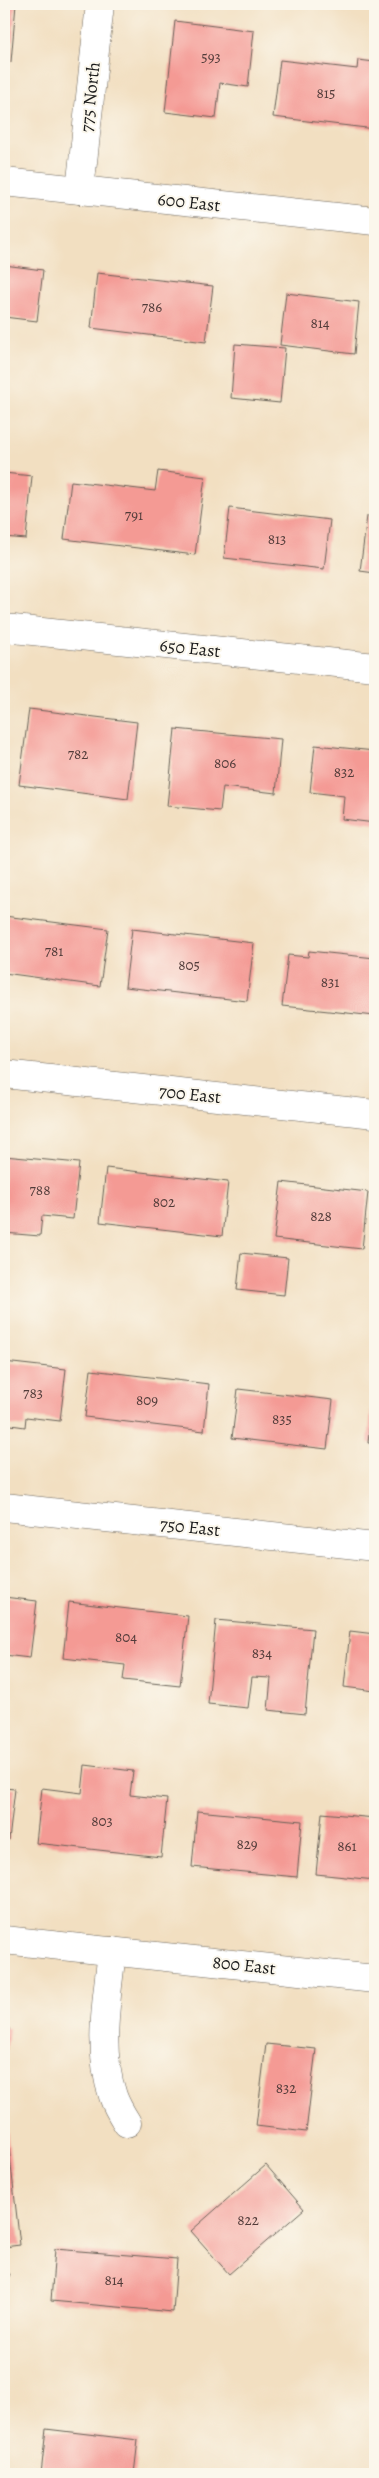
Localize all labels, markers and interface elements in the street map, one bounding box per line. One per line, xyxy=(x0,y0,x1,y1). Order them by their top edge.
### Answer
house number: 593 xyxy=(201,47,221,67)
street label: 775 North xyxy=(74,60,106,133)
house number: 815 xyxy=(317,83,335,103)
street label: 600 East xyxy=(156,187,222,217)
house number: 786 xyxy=(142,297,162,317)
house number: 814 xyxy=(310,313,330,333)
house number: 791 xyxy=(125,505,143,525)
house number: 813 xyxy=(268,529,286,549)
street label: 650 East xyxy=(158,633,222,663)
house number: 782 xyxy=(68,744,88,764)
house number: 806 xyxy=(214,753,236,773)
house number: 832 xyxy=(334,762,354,782)
house number: 781 xyxy=(45,941,63,961)
house number: 805 xyxy=(178,955,200,975)
house number: 831 xyxy=(321,972,339,992)
street label: 700 East xyxy=(158,1079,222,1109)
house number: 788 xyxy=(30,1180,50,1200)
house number: 802 xyxy=(153,1192,175,1212)
house number: 828 xyxy=(310,1206,332,1226)
house number: 783 xyxy=(23,1383,43,1403)
house number: 809 xyxy=(136,1390,158,1410)
house number: 835 xyxy=(272,1409,292,1429)
street label: 750 East xyxy=(159,1512,221,1542)
house number: 804 xyxy=(115,1627,137,1647)
house number: 834 xyxy=(252,1643,272,1663)
house number: 803 xyxy=(91,1811,113,1831)
house number: 829 xyxy=(236,1834,258,1854)
house number: 861 xyxy=(337,1836,357,1856)
street label: 800 East xyxy=(211,1950,277,1980)
house number: 832 xyxy=(276,2078,296,2098)
house number: 822 xyxy=(237,2210,259,2230)
house number: 814 xyxy=(104,2270,124,2290)

